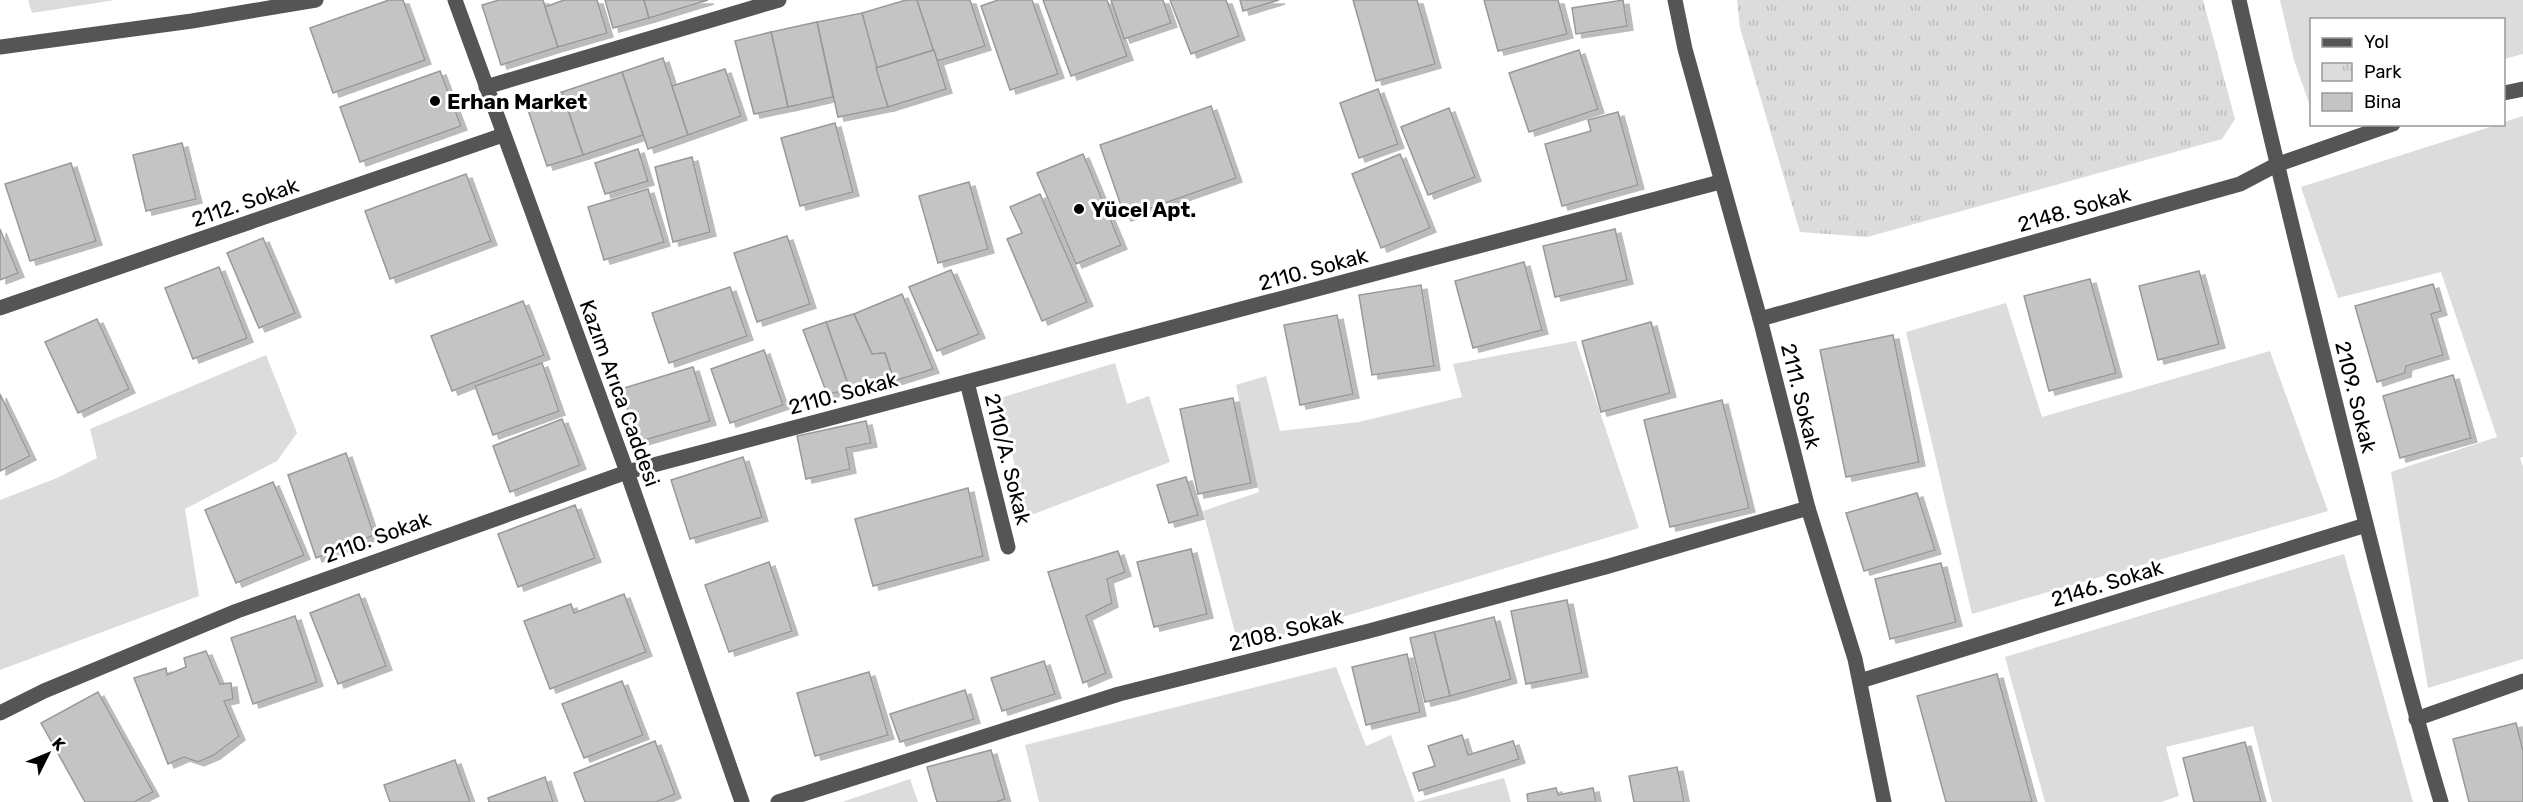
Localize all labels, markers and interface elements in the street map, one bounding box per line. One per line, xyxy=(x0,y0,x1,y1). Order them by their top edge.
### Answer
legend xyxy=(2310,18,2505,126)
text: Yol xyxy=(2364,31,2389,53)
text: Park xyxy=(2364,61,2402,83)
place label: Erhan Market xyxy=(447,89,588,114)
text: Bina xyxy=(2364,91,2401,113)
marker: Erhan Market xyxy=(428,94,442,108)
street label: 2112. Sokak xyxy=(188,172,302,232)
street label: 2148. Sokak xyxy=(2015,181,2133,237)
place label: Yücel Apt. xyxy=(1091,197,1196,222)
marker: Yücel Apt. xyxy=(1072,202,1086,216)
street label: 2110. Sokak xyxy=(1256,242,1370,296)
street label: Kazım Arıca Caddesi xyxy=(575,296,665,490)
street label: 2109. Sokak xyxy=(2330,338,2382,456)
street label: 2111. Sokak xyxy=(1776,341,1826,452)
street label: 2110. Sokak xyxy=(786,366,900,420)
street label: 2110/A. Sokak xyxy=(980,391,1036,527)
street label: 2110. Sokak xyxy=(320,506,434,568)
street label: 2146. Sokak xyxy=(2048,554,2166,612)
street label: 2108. Sokak xyxy=(1227,604,1346,656)
north arrow xyxy=(18,724,78,784)
text: K xyxy=(48,734,69,755)

